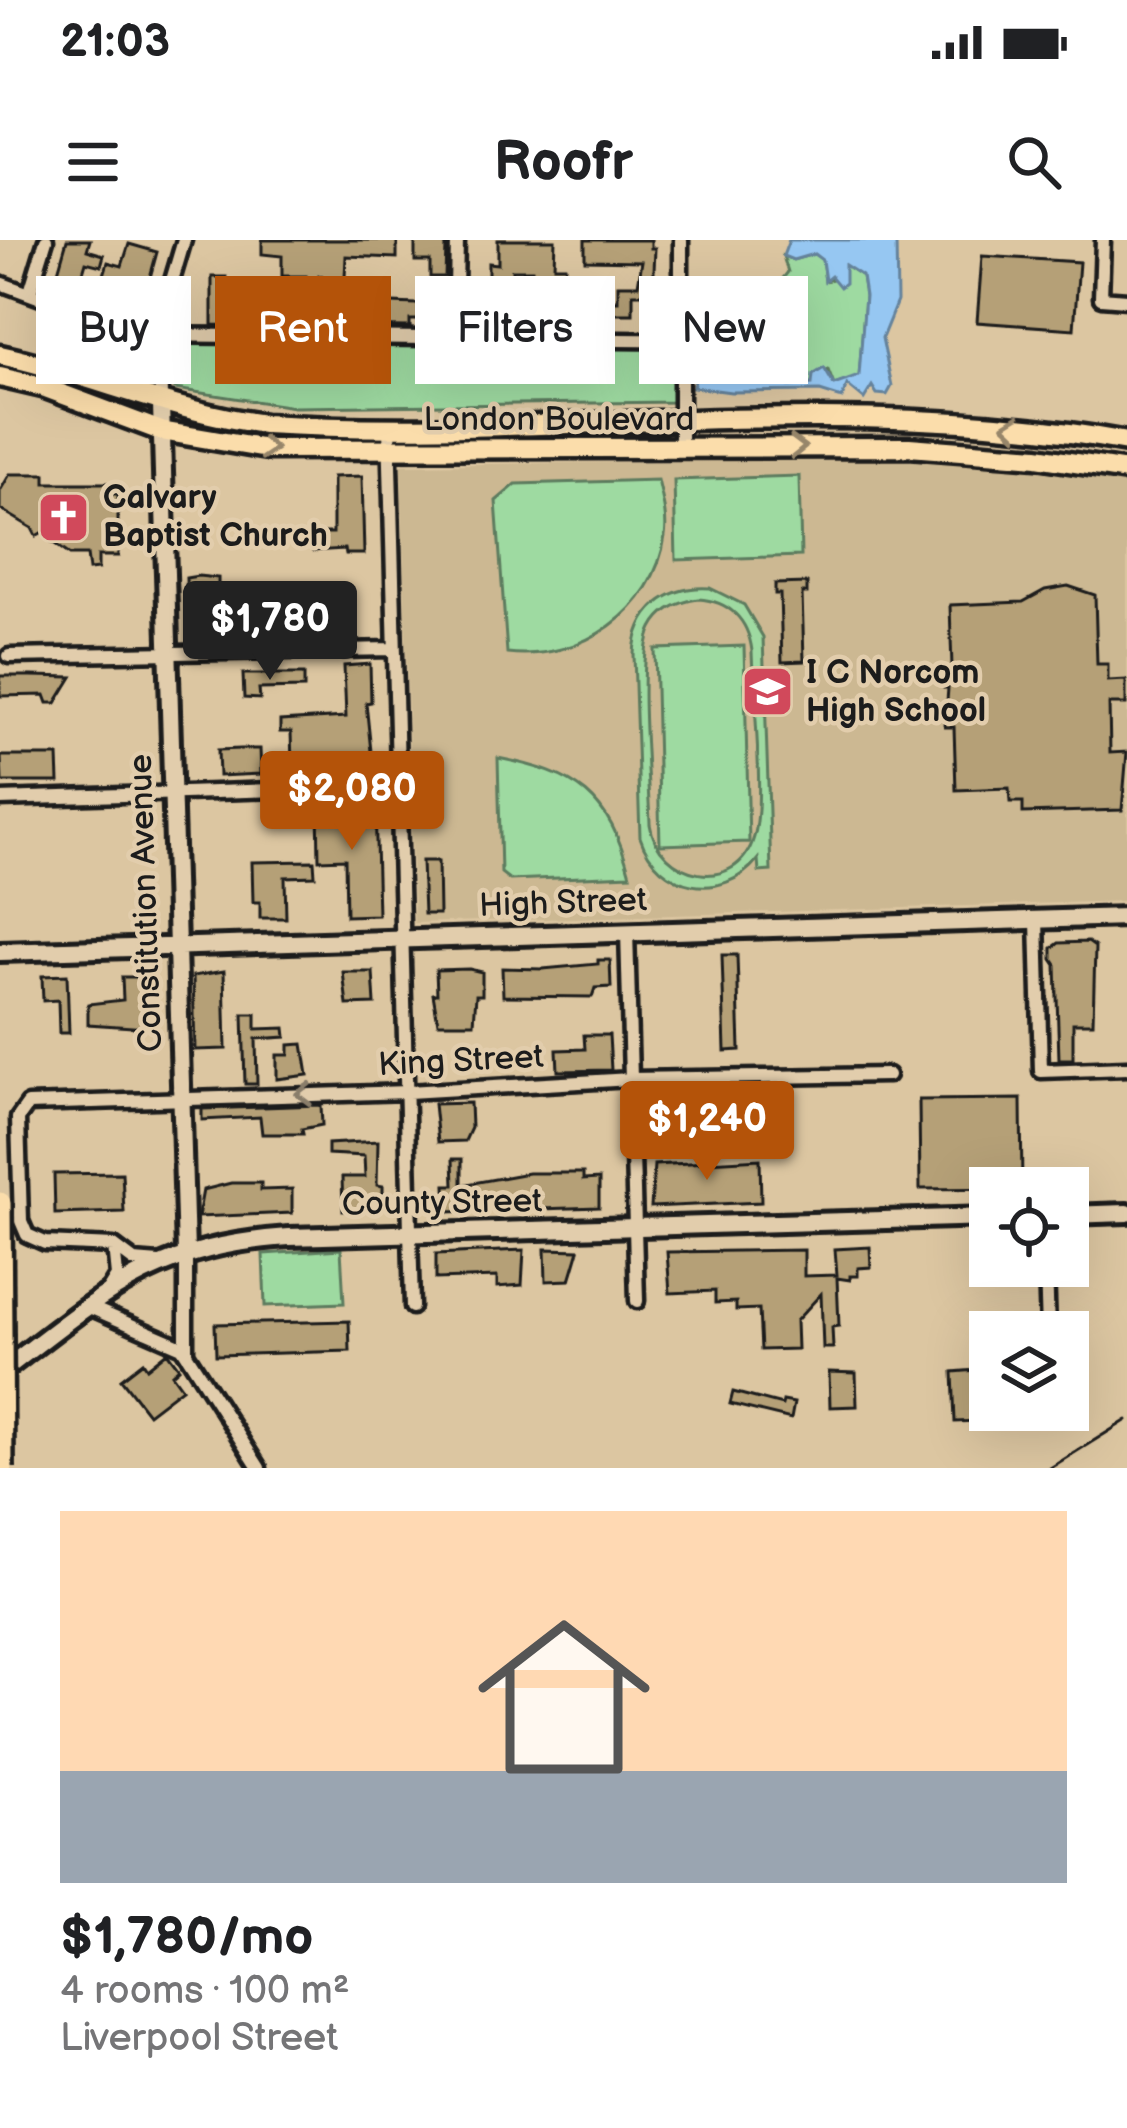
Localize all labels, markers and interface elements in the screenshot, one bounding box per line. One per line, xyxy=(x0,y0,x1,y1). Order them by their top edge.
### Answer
text: 21:03 xyxy=(60,15,170,70)
icon: menu xyxy=(60,129,126,195)
icon: search xyxy=(1001,129,1067,195)
text: Roofr xyxy=(494,130,633,195)
chip: Buy xyxy=(36,276,191,384)
chip: Rent xyxy=(215,276,391,384)
chip: Filters xyxy=(415,276,615,384)
chip: New xyxy=(639,276,808,384)
street label: London Boulevard xyxy=(424,400,694,440)
one-way arrow xyxy=(1001,414,1021,440)
one-way arrow xyxy=(789,434,808,460)
one-way arrow xyxy=(259,435,278,461)
place label: Calvary Baptist Church xyxy=(103,478,328,556)
church icon: Calvary Baptist Church xyxy=(36,489,92,545)
pin: $1,780 xyxy=(172,581,368,683)
text: $1,780 xyxy=(210,596,330,643)
place label: I C Norcom High School xyxy=(806,653,986,731)
school or university icon: I C Norcom High School xyxy=(739,664,795,720)
pin: $2,080 xyxy=(254,751,450,853)
street label: Constitution Avenue xyxy=(121,753,171,1053)
text: $2,080 xyxy=(287,766,417,813)
street label: High Street xyxy=(478,880,648,926)
street label: King Street xyxy=(377,1037,545,1085)
one-way arrow xyxy=(294,1081,312,1107)
pin: $1,240 xyxy=(609,1081,805,1183)
text: $1,240 xyxy=(647,1096,767,1143)
map controls xyxy=(969,1167,1089,1431)
button: locate xyxy=(969,1167,1089,1287)
street label: County Street xyxy=(341,1181,543,1225)
button: layers xyxy=(969,1311,1089,1431)
icon: home xyxy=(456,1589,672,1805)
text: $1,780/mo xyxy=(60,1907,313,1968)
text: 4 rooms · 100 m² xyxy=(60,1968,350,2015)
text: Liverpool Street xyxy=(60,2015,338,2062)

